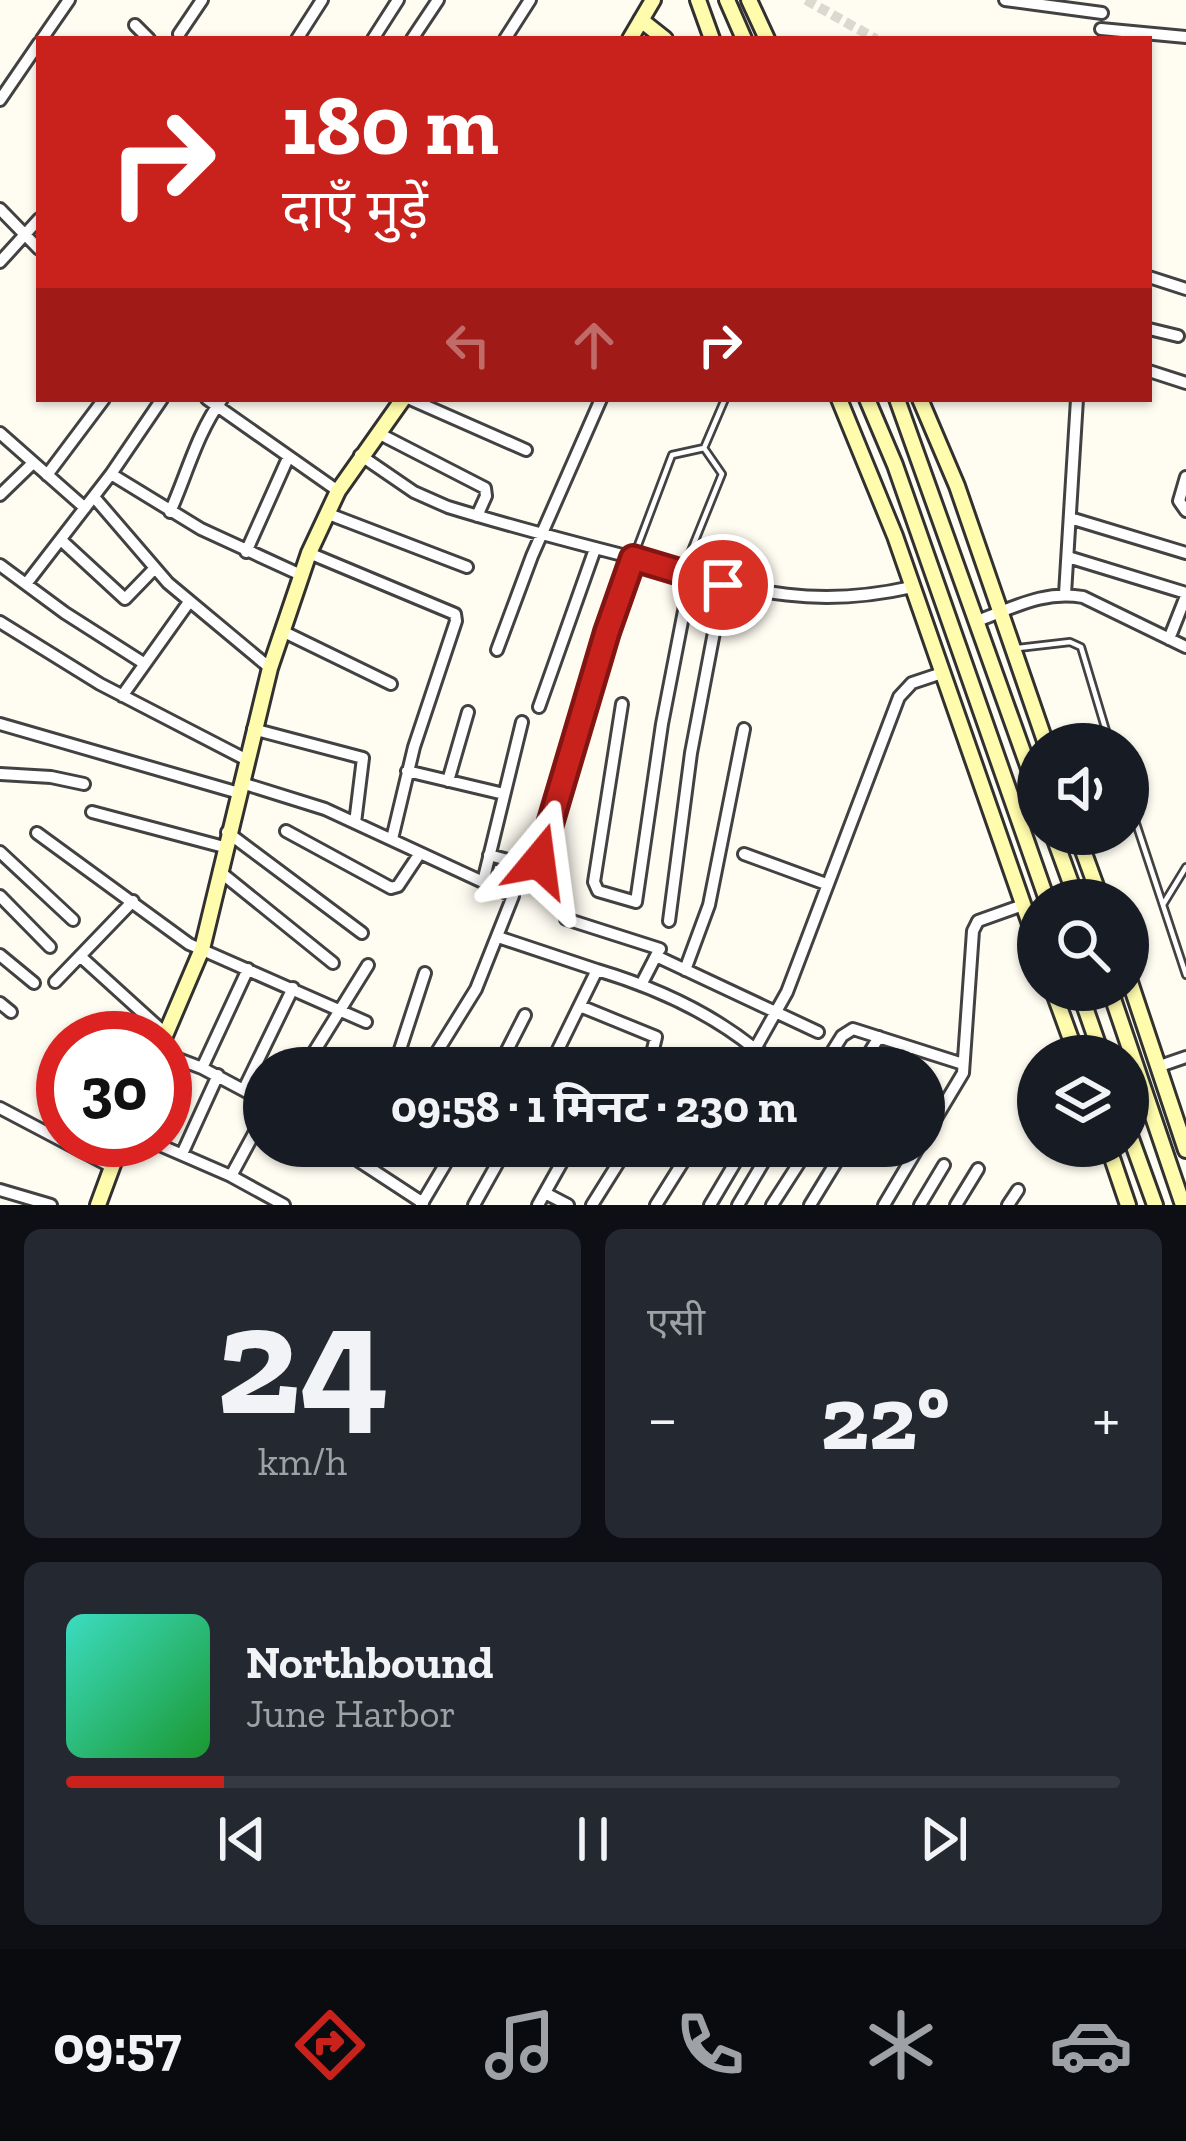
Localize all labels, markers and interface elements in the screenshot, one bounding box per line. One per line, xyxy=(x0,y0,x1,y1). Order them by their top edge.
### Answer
text: 180 m xyxy=(282,75,499,176)
icon: right xyxy=(84,84,240,240)
text: दाएँ मुड़ें xyxy=(282,177,428,242)
icon: left xyxy=(435,312,501,378)
icon: ahead xyxy=(561,312,627,378)
icon: right xyxy=(687,312,753,378)
pin xyxy=(672,534,774,636)
icon: arrive xyxy=(690,552,756,618)
map controls xyxy=(1017,723,1149,1167)
button: sound xyxy=(1017,723,1149,855)
position arrow xyxy=(476,798,602,924)
button: search xyxy=(1017,879,1149,1011)
speed limit sign: 30 xyxy=(36,1011,192,1167)
button: layers xyxy=(1017,1035,1149,1167)
text: 09:58 · 1 मिनट · 230 m xyxy=(391,1080,797,1134)
text: 24 xyxy=(216,1266,389,1453)
text: एसी xyxy=(647,1298,705,1345)
text: 22° xyxy=(820,1364,950,1472)
text: − xyxy=(647,1379,678,1458)
text: + xyxy=(1092,1379,1120,1458)
text: km/h xyxy=(258,1438,347,1485)
text: Northbound xyxy=(246,1636,494,1690)
text: June Harbor xyxy=(246,1690,456,1737)
icon: previous xyxy=(209,1806,275,1872)
icon: pause xyxy=(560,1806,626,1872)
icon: next xyxy=(911,1806,977,1872)
icon: directions xyxy=(288,2003,372,2087)
icon: music xyxy=(478,2003,562,2087)
icon: phone xyxy=(668,2003,752,2087)
icon: climate xyxy=(859,2003,943,2087)
icon: car xyxy=(1049,2003,1133,2087)
text: 09:57 xyxy=(53,2013,181,2078)

